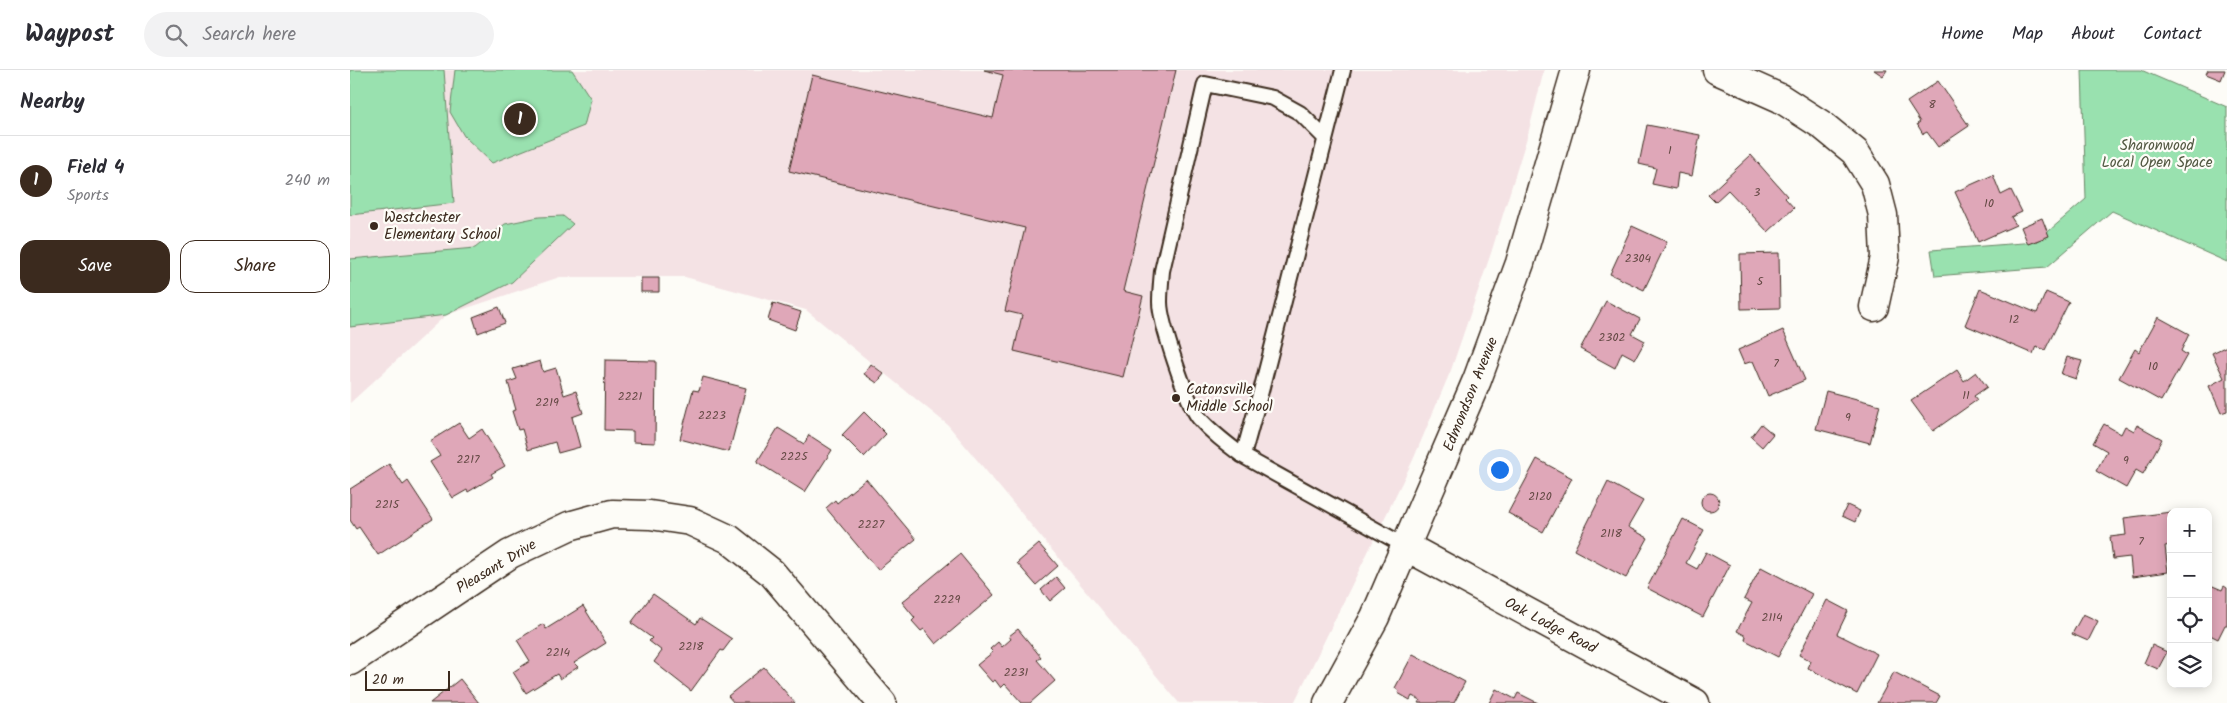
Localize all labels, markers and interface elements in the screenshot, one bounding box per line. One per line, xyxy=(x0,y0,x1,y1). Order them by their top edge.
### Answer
search box xyxy=(144,12,494,57)
text: Waypost xyxy=(25,15,114,54)
text: Search here xyxy=(202,20,296,50)
text: Home xyxy=(1941,20,1984,49)
text: Map xyxy=(2012,20,2043,49)
text: About xyxy=(2071,20,2115,49)
text: Contact xyxy=(2143,20,2202,49)
icon: search xyxy=(162,21,190,49)
text: Nearby xyxy=(20,86,85,119)
house number: 8 xyxy=(1928,95,1936,114)
pin: 1 xyxy=(504,100,536,138)
park label: Sharonwood Local Open Space xyxy=(2101,134,2213,175)
house number: 1 xyxy=(1668,141,1672,160)
text: Field 4 xyxy=(67,153,124,183)
text: 1 xyxy=(34,168,38,193)
text: 240 m xyxy=(285,168,330,193)
text: Sports xyxy=(67,183,109,208)
house number: 3 xyxy=(1754,183,1761,202)
house number: 10 xyxy=(1984,194,1994,213)
place label: Westchester Elementary School xyxy=(384,206,501,247)
marker: Westchester Elementary School xyxy=(368,220,380,232)
button: Save xyxy=(20,240,170,293)
button: Share xyxy=(180,240,330,293)
house number: 2304 xyxy=(1625,249,1652,268)
house number: 5 xyxy=(1757,272,1765,291)
house number: 12 xyxy=(2009,310,2019,329)
house number: 2302 xyxy=(1599,328,1625,347)
street label: Edmondson Avenue xyxy=(1437,333,1505,455)
house number: 7 xyxy=(1773,354,1779,373)
house number: 10 xyxy=(2148,357,2158,376)
place label: Catonsville Middle School xyxy=(1186,378,1273,419)
house number: 11 xyxy=(1962,386,1970,405)
house number: 2221 xyxy=(618,387,643,406)
marker: Catonsville Middle School xyxy=(1170,392,1182,404)
house number: 2219 xyxy=(535,393,559,412)
house number: 2223 xyxy=(698,406,726,425)
house number: 9 xyxy=(1845,408,1851,427)
house number: 2225 xyxy=(780,447,809,466)
house number: 2217 xyxy=(456,450,480,469)
house number: 9 xyxy=(2123,451,2129,470)
your location xyxy=(1487,457,1513,483)
house number: 2120 xyxy=(1528,487,1552,506)
house number: 2215 xyxy=(375,495,401,514)
map controls xyxy=(2167,508,2212,688)
button: + xyxy=(2167,508,2212,553)
house number: 2227 xyxy=(858,515,885,534)
house number: 2118 xyxy=(1600,524,1623,543)
house number: 7 xyxy=(2138,532,2144,551)
street label: Pleasant Drive xyxy=(452,533,542,600)
button: − xyxy=(2167,553,2212,598)
house number: 2229 xyxy=(934,590,961,609)
street label: Oak Lodge Road xyxy=(1500,591,1602,661)
button: locate xyxy=(2167,598,2212,643)
house number: 2114 xyxy=(1761,608,1783,627)
house number: 2218 xyxy=(679,637,704,656)
house number: 2214 xyxy=(546,643,571,662)
button: layers xyxy=(2167,643,2212,688)
house number: 2231 xyxy=(1004,663,1029,682)
scale bar xyxy=(365,668,450,691)
text: 20 m xyxy=(372,669,404,691)

